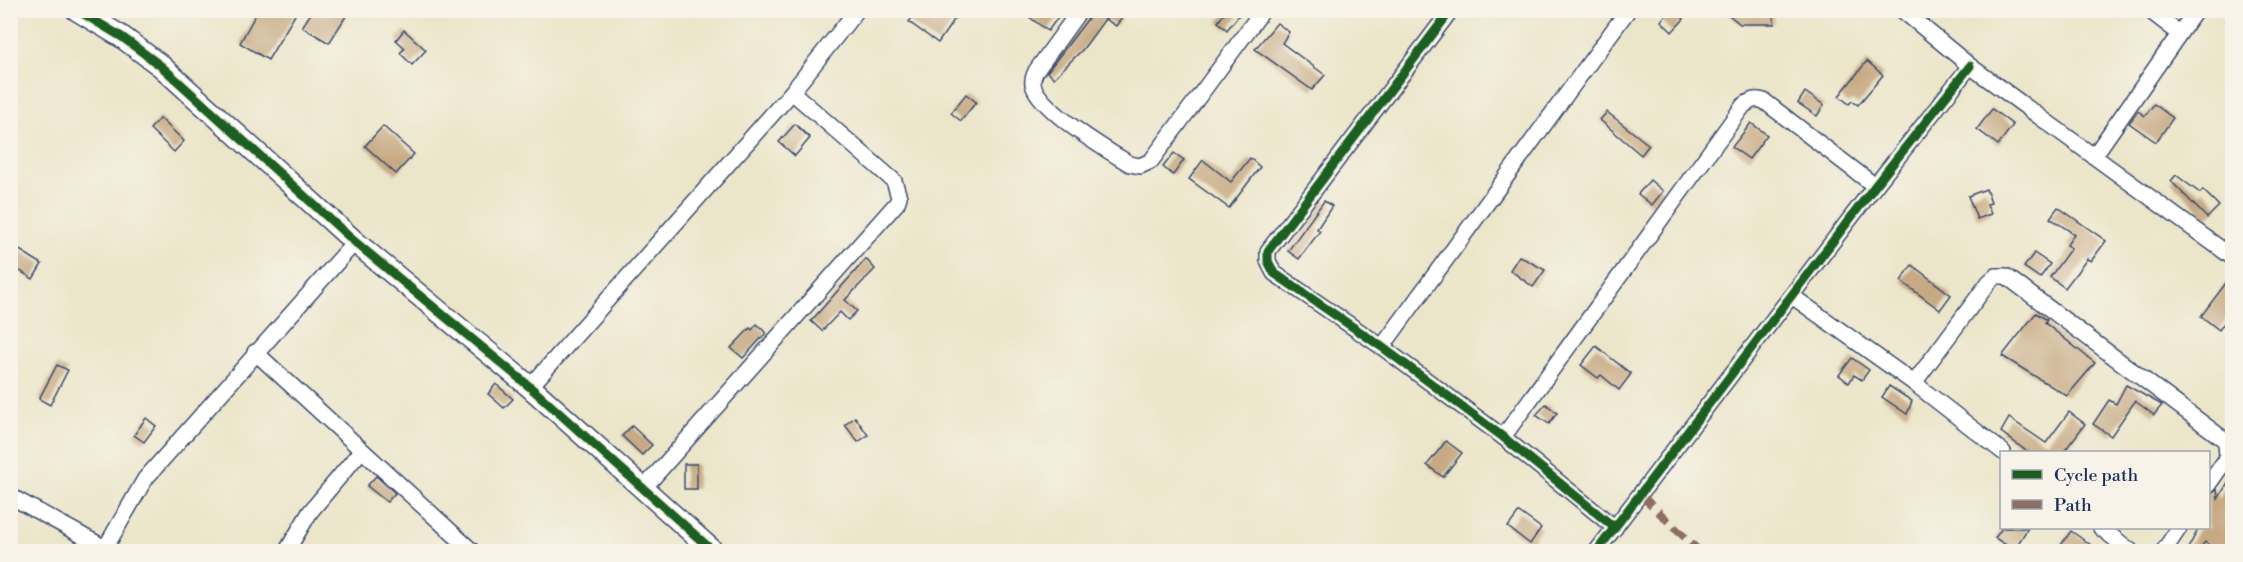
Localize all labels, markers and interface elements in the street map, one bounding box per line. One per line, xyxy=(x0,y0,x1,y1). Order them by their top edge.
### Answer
legend xyxy=(2000,451,2210,529)
text: Cycle path xyxy=(2054,464,2138,487)
text: Path xyxy=(2054,494,2092,517)

